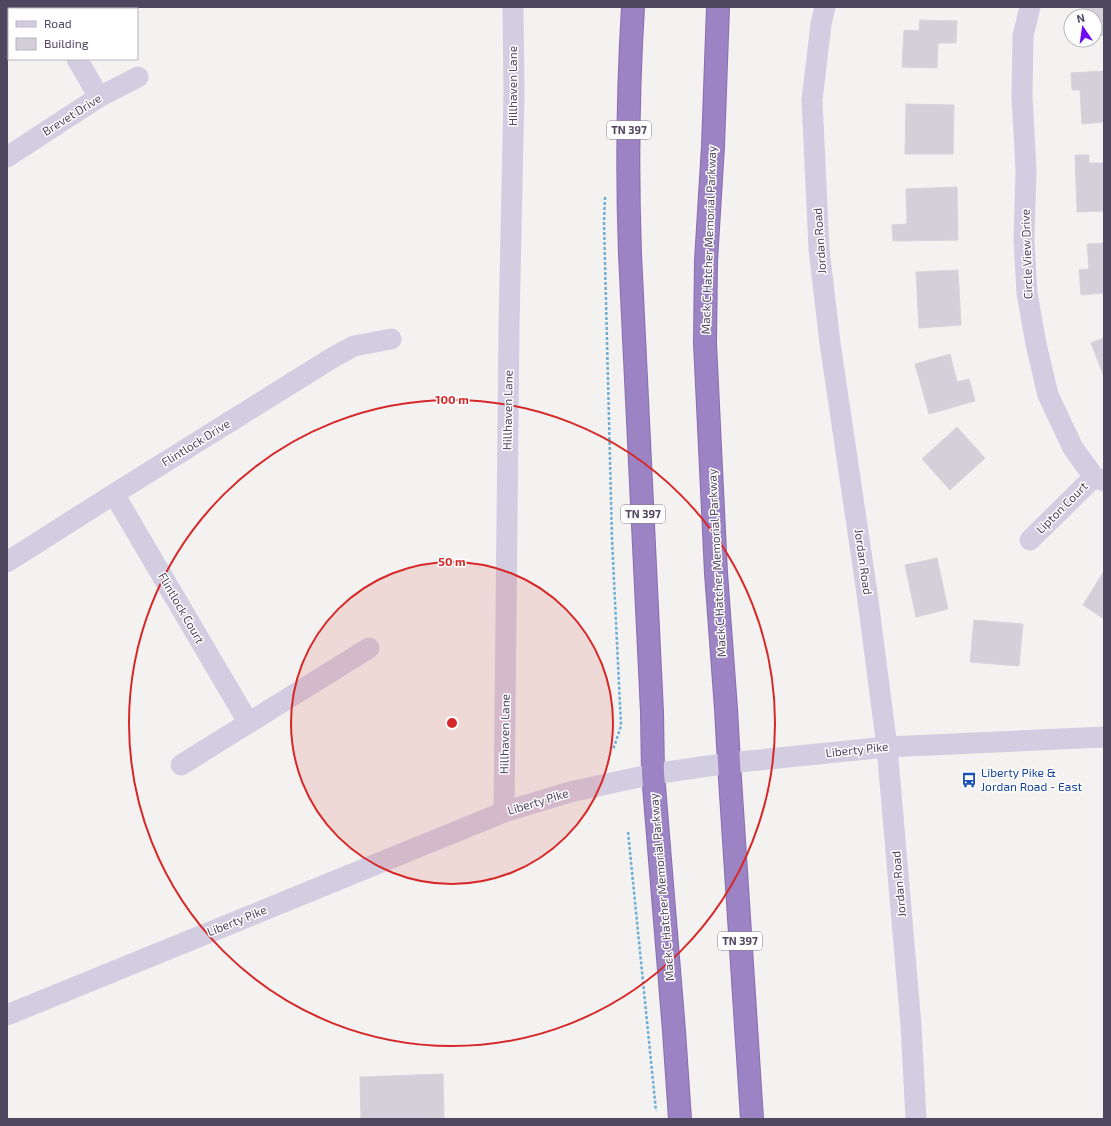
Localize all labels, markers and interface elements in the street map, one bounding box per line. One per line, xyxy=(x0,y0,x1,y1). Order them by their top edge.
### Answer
legend xyxy=(8,8,138,60)
north arrow xyxy=(1063,8,1103,48)
text: N xyxy=(1075,11,1086,25)
text: Road xyxy=(44,16,72,30)
text: Building xyxy=(44,36,89,50)
street label: Hillhaven Lane xyxy=(505,46,519,126)
street label: Brevet Drive xyxy=(39,90,104,138)
road number: TN 397 xyxy=(607,121,651,139)
street label: Mack C Hatcher Memorial Parkway xyxy=(698,145,718,335)
street label: Jordan Road xyxy=(810,207,828,275)
street label: Circle View Drive xyxy=(1017,209,1035,299)
street label: Hillhaven Lane xyxy=(499,370,515,450)
text: 100 m xyxy=(435,392,469,406)
street label: Flintlock Drive xyxy=(159,416,232,469)
street label: Mack C Hatcher Memorial Parkway xyxy=(704,468,728,658)
street label: Lipton Court xyxy=(1033,478,1090,536)
road number: TN 397 xyxy=(621,505,665,523)
street label: Jordan Road xyxy=(852,528,876,596)
text: 50 m xyxy=(438,554,466,568)
street label: Flintlock Court xyxy=(156,570,208,646)
street label: Hillhaven Lane xyxy=(496,694,512,774)
centre of rings xyxy=(445,716,459,730)
street label: Liberty Pike xyxy=(825,739,889,759)
place label: Liberty Pike & Jordan Road - East xyxy=(981,765,1082,793)
bus stop icon: Liberty Pike & Jordan Road - East xyxy=(960,771,978,789)
street label: Liberty Pike xyxy=(506,785,570,817)
street label: Mack C Hatcher Memorial Parkway xyxy=(646,792,676,982)
street label: Jordan Road xyxy=(888,850,908,918)
street label: Liberty Pike xyxy=(205,902,268,938)
road number: TN 397 xyxy=(718,932,762,950)

